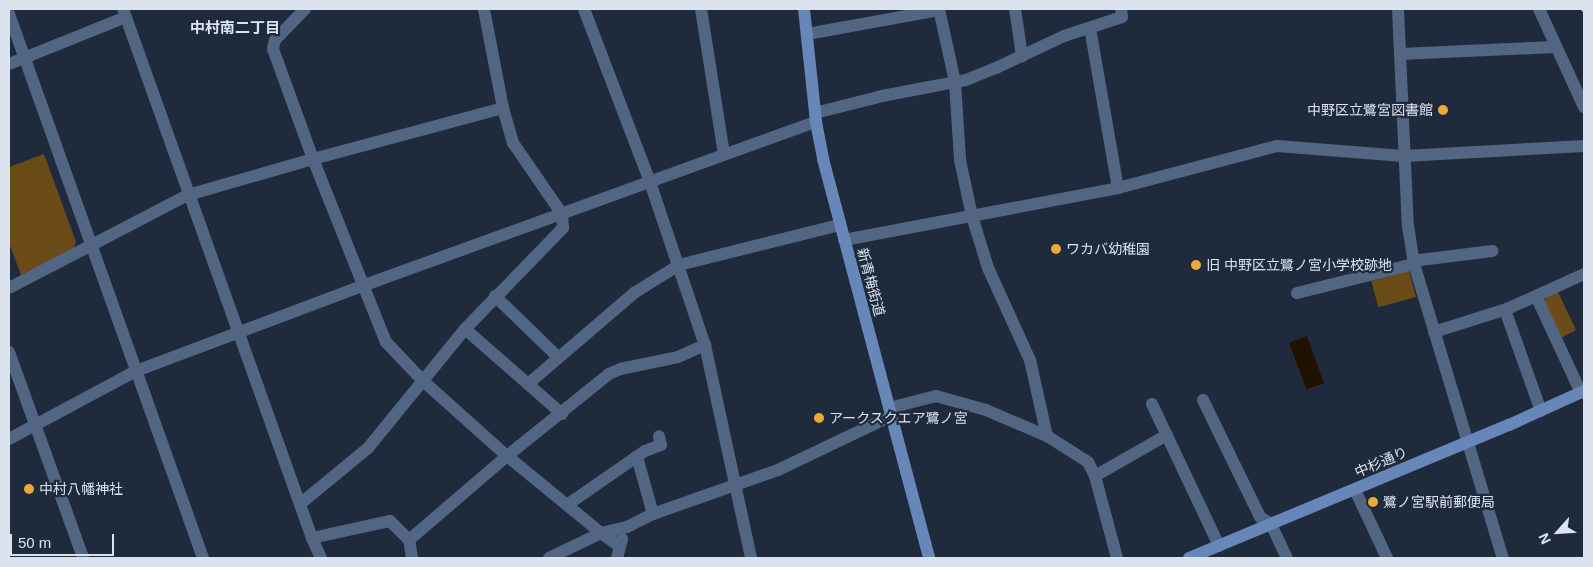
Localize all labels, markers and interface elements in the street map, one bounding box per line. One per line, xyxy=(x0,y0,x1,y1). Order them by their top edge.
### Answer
district label: 中村南二丁目 xyxy=(190,19,280,37)
place label: 中野区立鷺宮図書館 xyxy=(1307,102,1433,118)
marker: 中野区立鷺宮図書館 xyxy=(1437,104,1449,116)
place label: ワカバ幼稚園 xyxy=(1066,241,1150,257)
marker: ワカバ幼稚園 xyxy=(1050,243,1062,255)
street label: 新青梅街道 xyxy=(854,246,888,318)
place label: 旧 中野区立鷺ノ宮小学校跡地 xyxy=(1206,257,1392,273)
marker: 旧 中野区立鷺ノ宮小学校跡地 xyxy=(1190,259,1202,271)
place label: アークスクエア鷺ノ宮 xyxy=(829,410,968,426)
marker: アークスクエア鷺ノ宮 xyxy=(813,412,825,424)
street label: 中杉通り xyxy=(1352,443,1410,481)
place label: 中村八幡神社 xyxy=(39,481,123,497)
marker: 中村八幡神社 xyxy=(23,483,35,495)
place label: 鷺ノ宮駅前郵便局 xyxy=(1383,494,1495,510)
marker: 鷺ノ宮駅前郵便局 xyxy=(1367,496,1379,508)
north arrow xyxy=(1533,507,1583,557)
scale bar xyxy=(12,524,116,556)
text: N xyxy=(1535,531,1554,547)
text: 50 m xyxy=(18,534,51,551)

